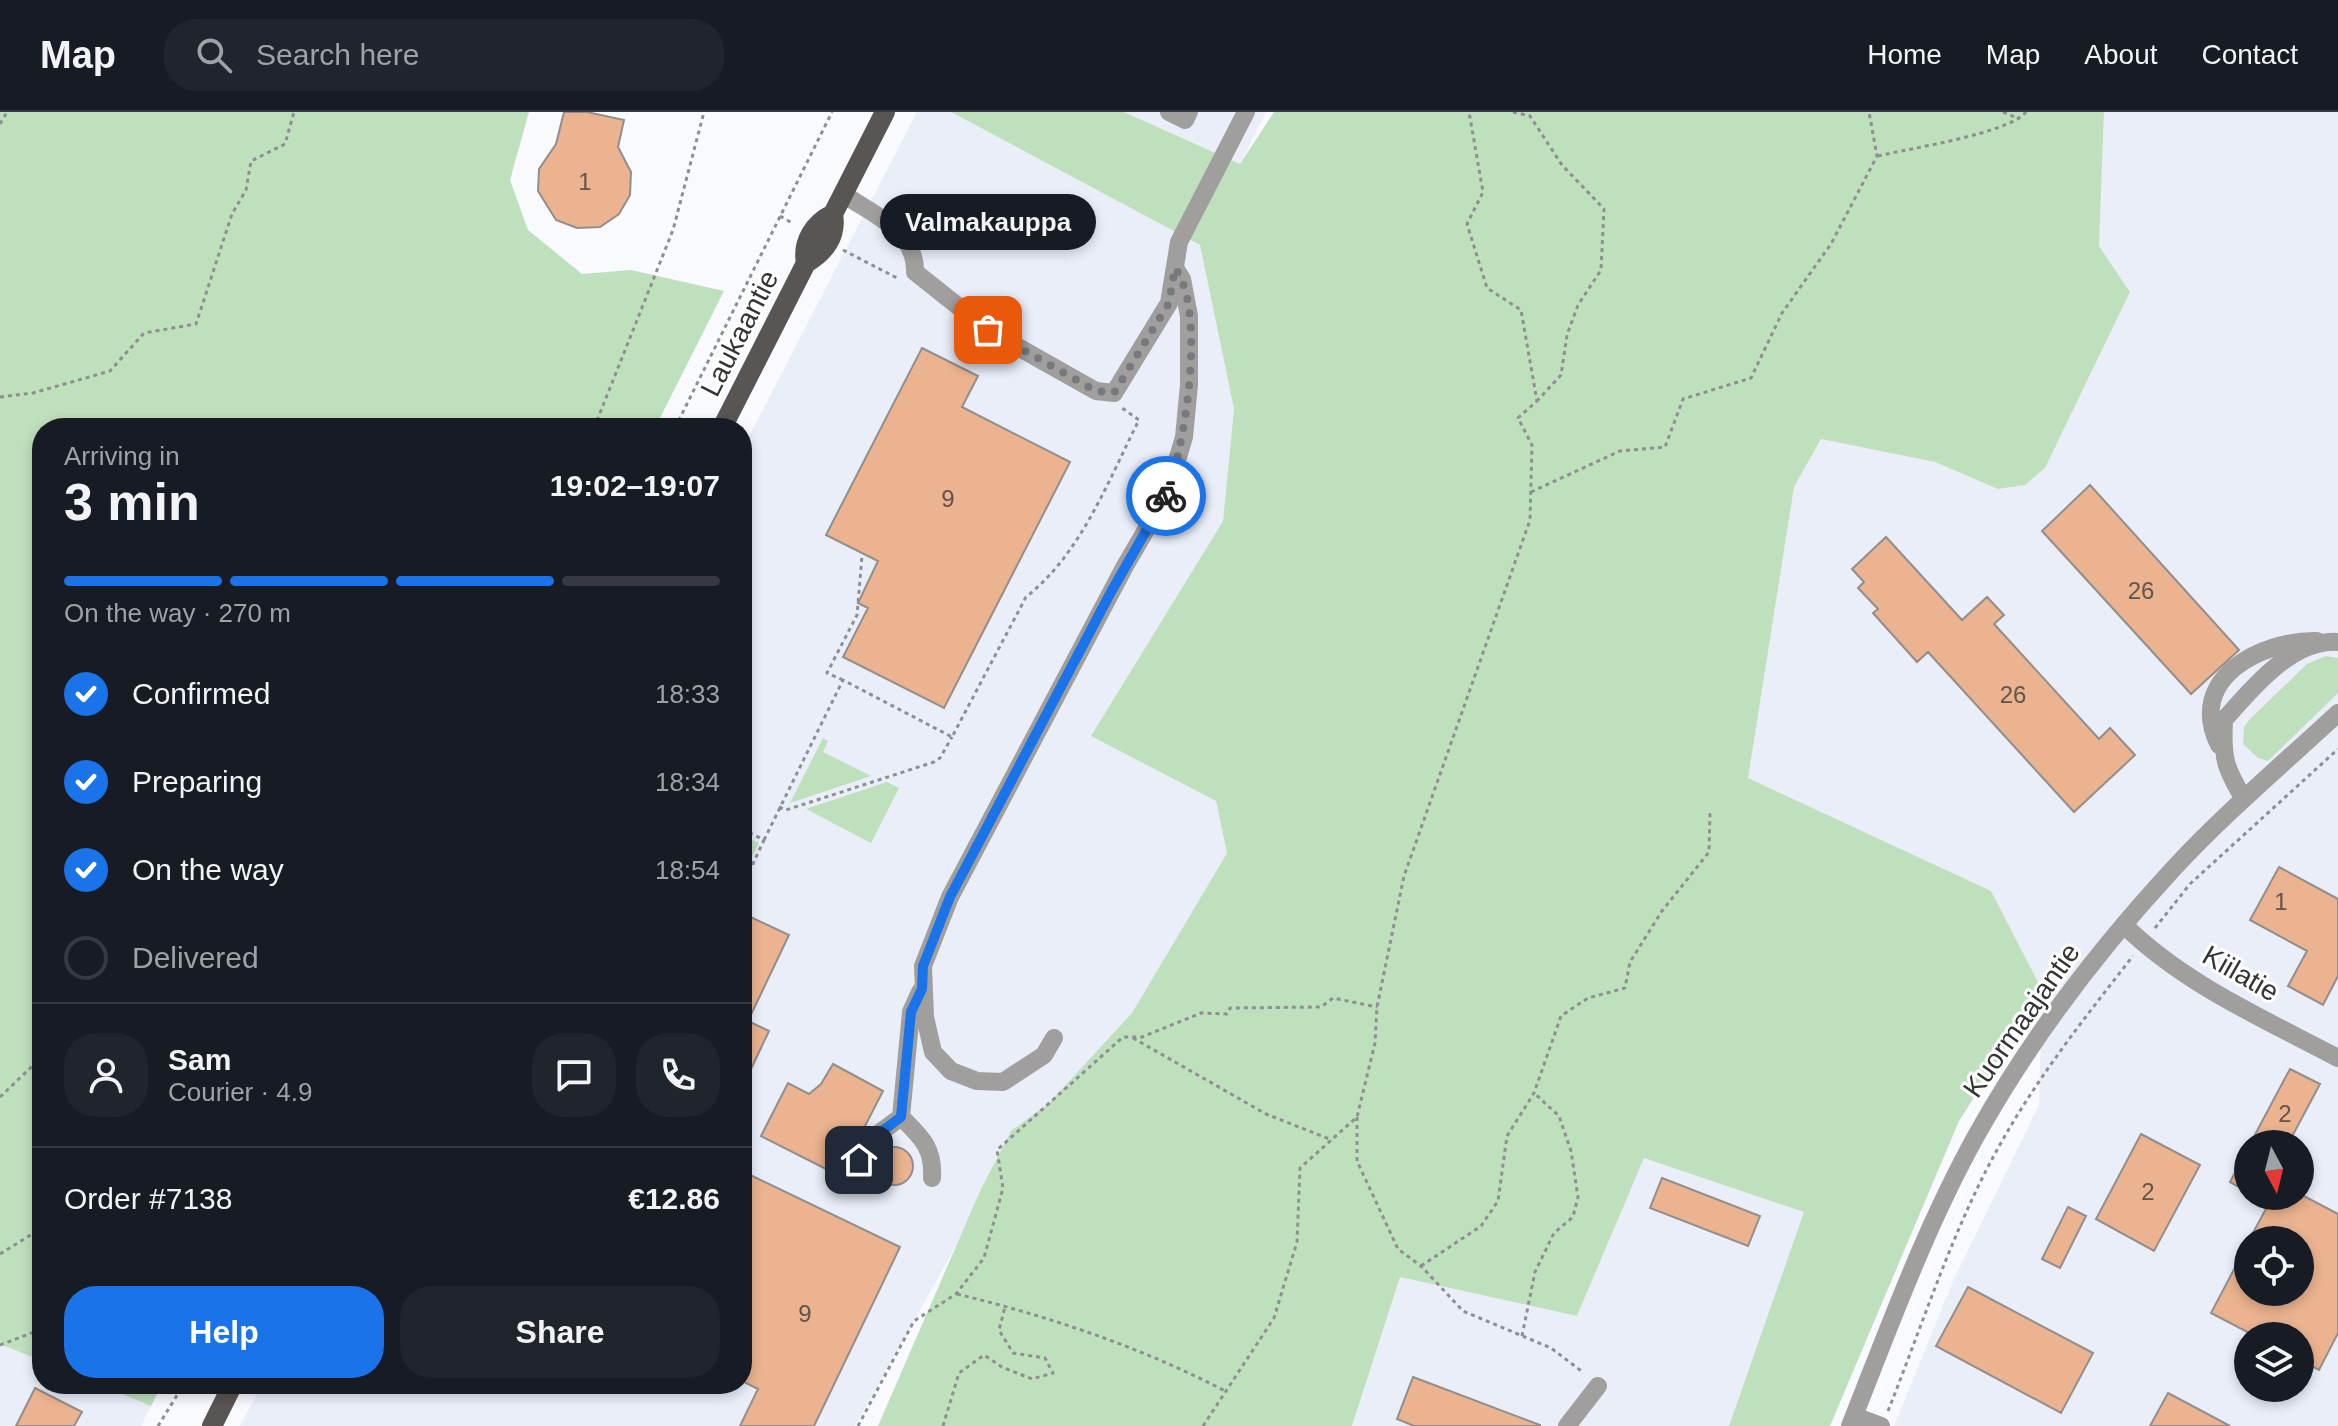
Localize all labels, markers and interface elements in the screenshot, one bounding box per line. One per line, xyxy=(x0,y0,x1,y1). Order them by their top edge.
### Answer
search box xyxy=(164,19,724,91)
icon: search xyxy=(192,33,236,77)
text: Map xyxy=(40,34,116,76)
text: Search here xyxy=(256,38,419,71)
text: Home xyxy=(1867,39,1942,70)
text: Map xyxy=(1986,39,2040,70)
text: About xyxy=(2084,39,2158,70)
text: Contact xyxy=(2202,39,2298,70)
house number: 1 xyxy=(578,168,592,195)
callout: Valmakauppa xyxy=(880,194,1096,250)
text: Valmakauppa xyxy=(905,207,1071,237)
street label: Laukaantie xyxy=(695,265,784,401)
pin xyxy=(954,296,1022,364)
icon: bag xyxy=(966,308,1010,352)
text: Arriving in xyxy=(64,441,180,471)
courier xyxy=(1126,456,1206,536)
text: 19:02–19:07 xyxy=(550,469,720,502)
text: 3 min xyxy=(64,473,200,531)
icon: bike xyxy=(1144,474,1188,518)
house number: 9 xyxy=(941,485,955,512)
house number: 26 xyxy=(2128,577,2154,604)
text: On the way · 270 m xyxy=(64,598,291,628)
icon: check xyxy=(64,672,108,716)
text: Confirmed xyxy=(132,677,270,710)
text: 18:33 xyxy=(655,679,720,709)
house number: 26 xyxy=(2000,681,2026,708)
icon: check xyxy=(64,760,108,804)
text: Preparing xyxy=(132,765,262,798)
text: 18:34 xyxy=(655,767,720,797)
icon: check xyxy=(64,848,108,892)
text: On the way xyxy=(132,853,284,886)
text: 18:54 xyxy=(655,855,720,885)
house number: 1 xyxy=(2274,888,2288,915)
street label: Kuormaajantie xyxy=(1957,937,2086,1103)
street label: Kiilatie xyxy=(2197,939,2284,1007)
text: Delivered xyxy=(132,941,259,974)
button: person xyxy=(64,1033,148,1117)
button: chat xyxy=(532,1033,616,1117)
button: phone xyxy=(636,1033,720,1117)
text: Sam xyxy=(168,1043,231,1076)
text: Courier · 4.9 xyxy=(168,1077,313,1107)
house number: 2 xyxy=(2278,1100,2292,1127)
pin xyxy=(825,1126,893,1194)
north arrow xyxy=(2234,1130,2314,1210)
map controls xyxy=(2234,1130,2314,1402)
icon: home xyxy=(837,1138,881,1182)
house number: 2 xyxy=(2141,1178,2155,1205)
text: Order #7138 xyxy=(64,1182,232,1215)
text: €12.86 xyxy=(628,1182,720,1215)
button: locate xyxy=(2234,1226,2314,1306)
button: Help xyxy=(64,1286,384,1378)
button: Share xyxy=(400,1286,720,1378)
house number: 9 xyxy=(798,1300,812,1327)
button: layers xyxy=(2234,1322,2314,1402)

